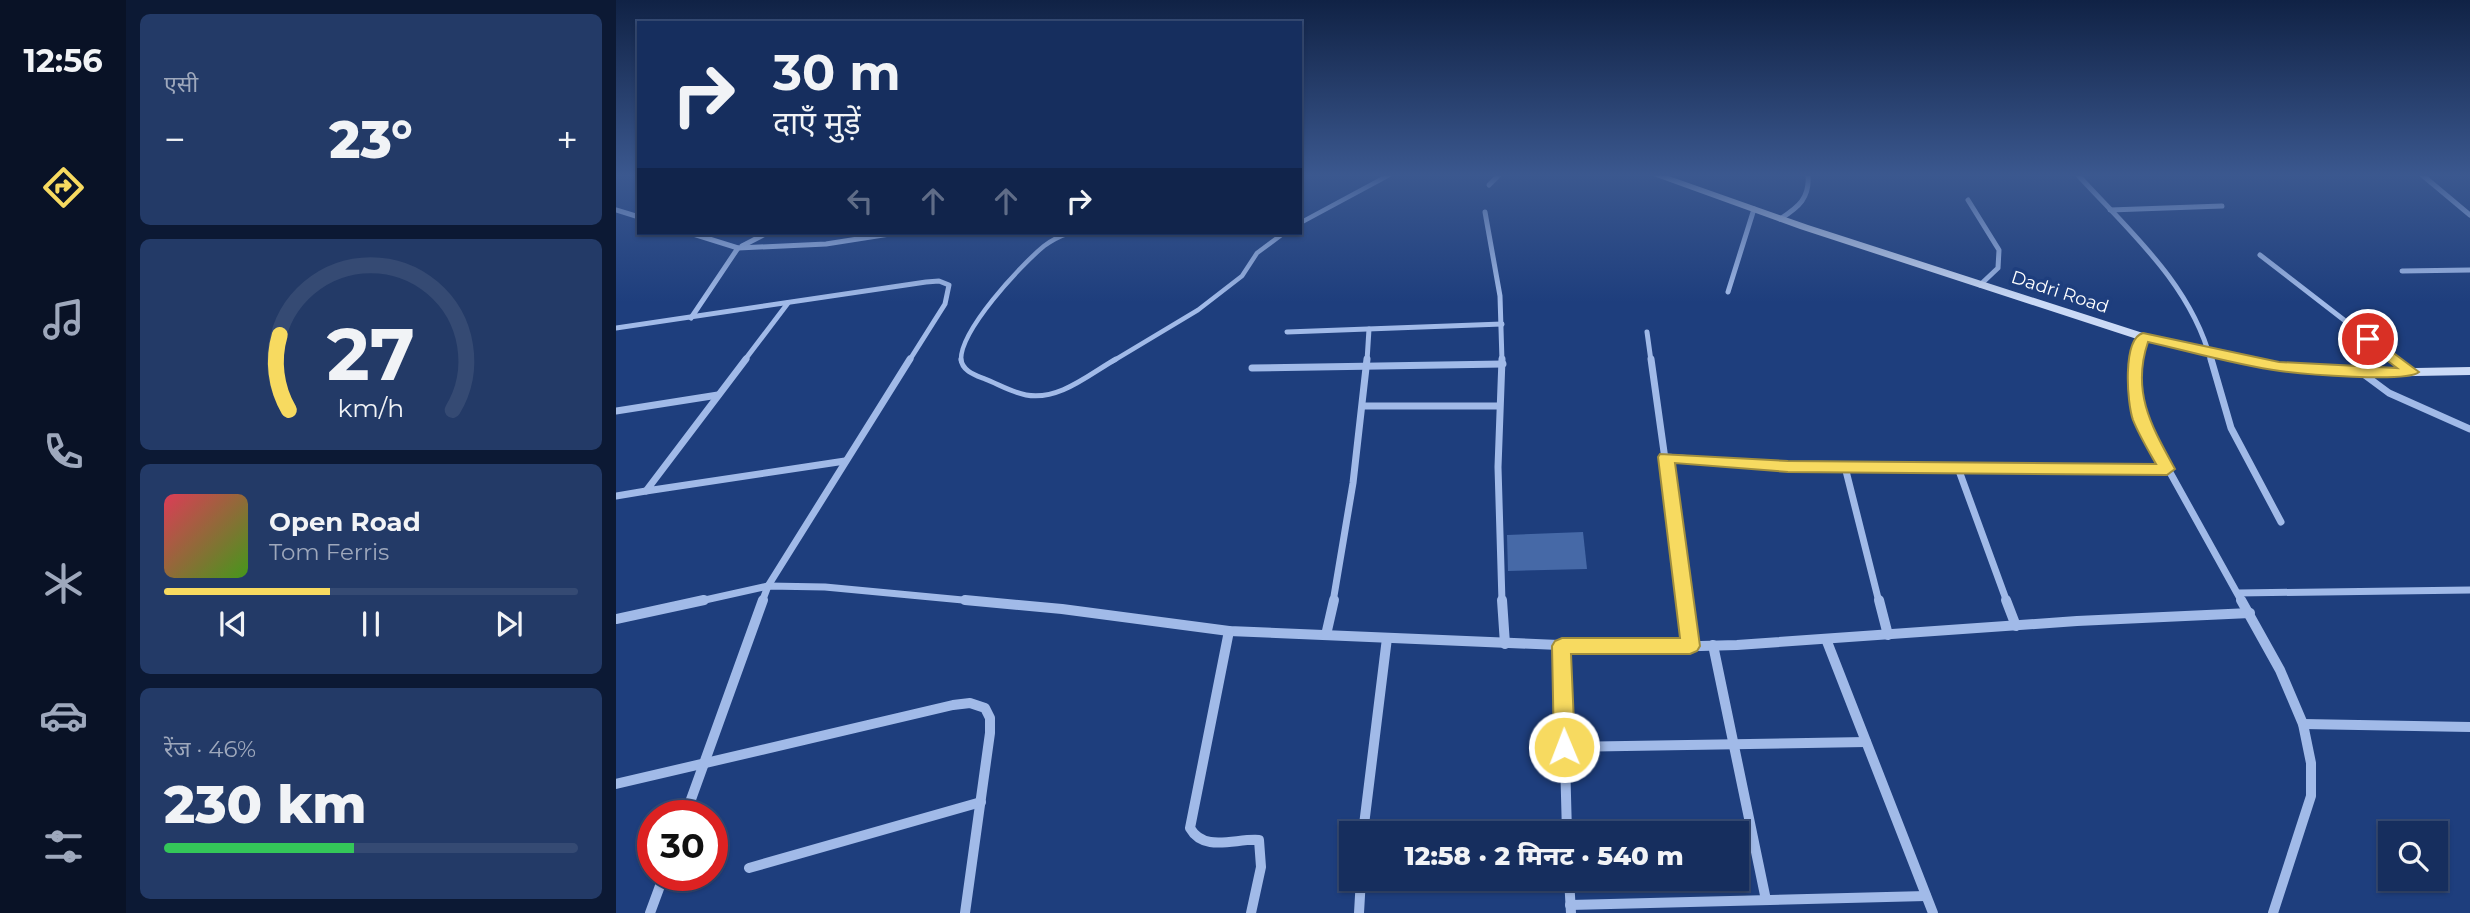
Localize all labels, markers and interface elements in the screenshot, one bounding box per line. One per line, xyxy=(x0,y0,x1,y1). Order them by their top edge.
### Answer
text: 12:56 xyxy=(23,41,103,80)
text: 30 m xyxy=(773,43,901,102)
icon: right xyxy=(658,49,749,140)
text: एसी xyxy=(164,70,198,98)
text: दाएँ मुड़ें xyxy=(773,103,861,142)
text: 23° xyxy=(329,108,413,171)
text: − xyxy=(164,116,186,163)
text: + xyxy=(556,116,578,163)
icon: directions xyxy=(39,163,88,212)
icon: left xyxy=(841,182,879,220)
icon: ahead xyxy=(914,182,952,220)
icon: ahead xyxy=(987,182,1025,220)
icon: right xyxy=(1060,182,1098,220)
street label: Dadri Road xyxy=(2008,266,2112,318)
icon: music xyxy=(39,295,88,344)
pin xyxy=(2338,309,2398,369)
text: 27 xyxy=(327,311,415,399)
icon: arrive xyxy=(2349,320,2387,358)
text: km/h xyxy=(338,393,404,423)
icon: phone xyxy=(39,427,88,476)
text: Open Road xyxy=(269,506,421,538)
text: Tom Ferris xyxy=(269,538,389,566)
icon: climate xyxy=(39,559,88,608)
icon: previous xyxy=(214,605,252,643)
icon: pause xyxy=(352,605,390,643)
icon: next xyxy=(490,605,528,643)
icon: car xyxy=(39,691,88,740)
position arrow xyxy=(1527,710,1601,784)
text: रेंज · 46% xyxy=(164,735,256,763)
text: 230 km xyxy=(164,773,367,836)
speed limit sign: 30 xyxy=(637,800,728,891)
map controls xyxy=(2378,821,2448,891)
button: search xyxy=(2378,821,2448,891)
icon: filters xyxy=(39,822,88,871)
text: 12:58 · 2 मिनट · 540 m xyxy=(1404,840,1684,872)

